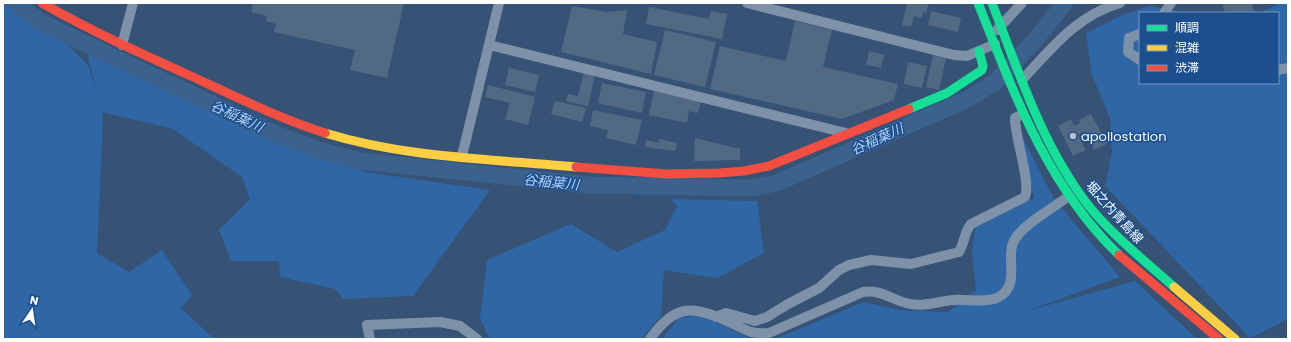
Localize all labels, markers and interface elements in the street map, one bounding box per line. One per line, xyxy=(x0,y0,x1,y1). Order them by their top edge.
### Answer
legend xyxy=(1139,12,1279,84)
text: 順調 xyxy=(1175,19,1199,36)
text: 混雑 xyxy=(1175,39,1199,56)
text: 渋滞 xyxy=(1175,59,1199,76)
water label: 谷稲葉川 xyxy=(207,95,268,138)
water label: 谷稲葉川 xyxy=(847,118,908,160)
place label: apollostation xyxy=(1081,127,1167,146)
marker: apollostation xyxy=(1068,131,1078,141)
water label: 谷稲葉川 xyxy=(522,169,582,195)
street label: 堀之内青島線 xyxy=(1081,177,1148,248)
north arrow xyxy=(12,290,52,330)
text: N xyxy=(28,292,40,309)

